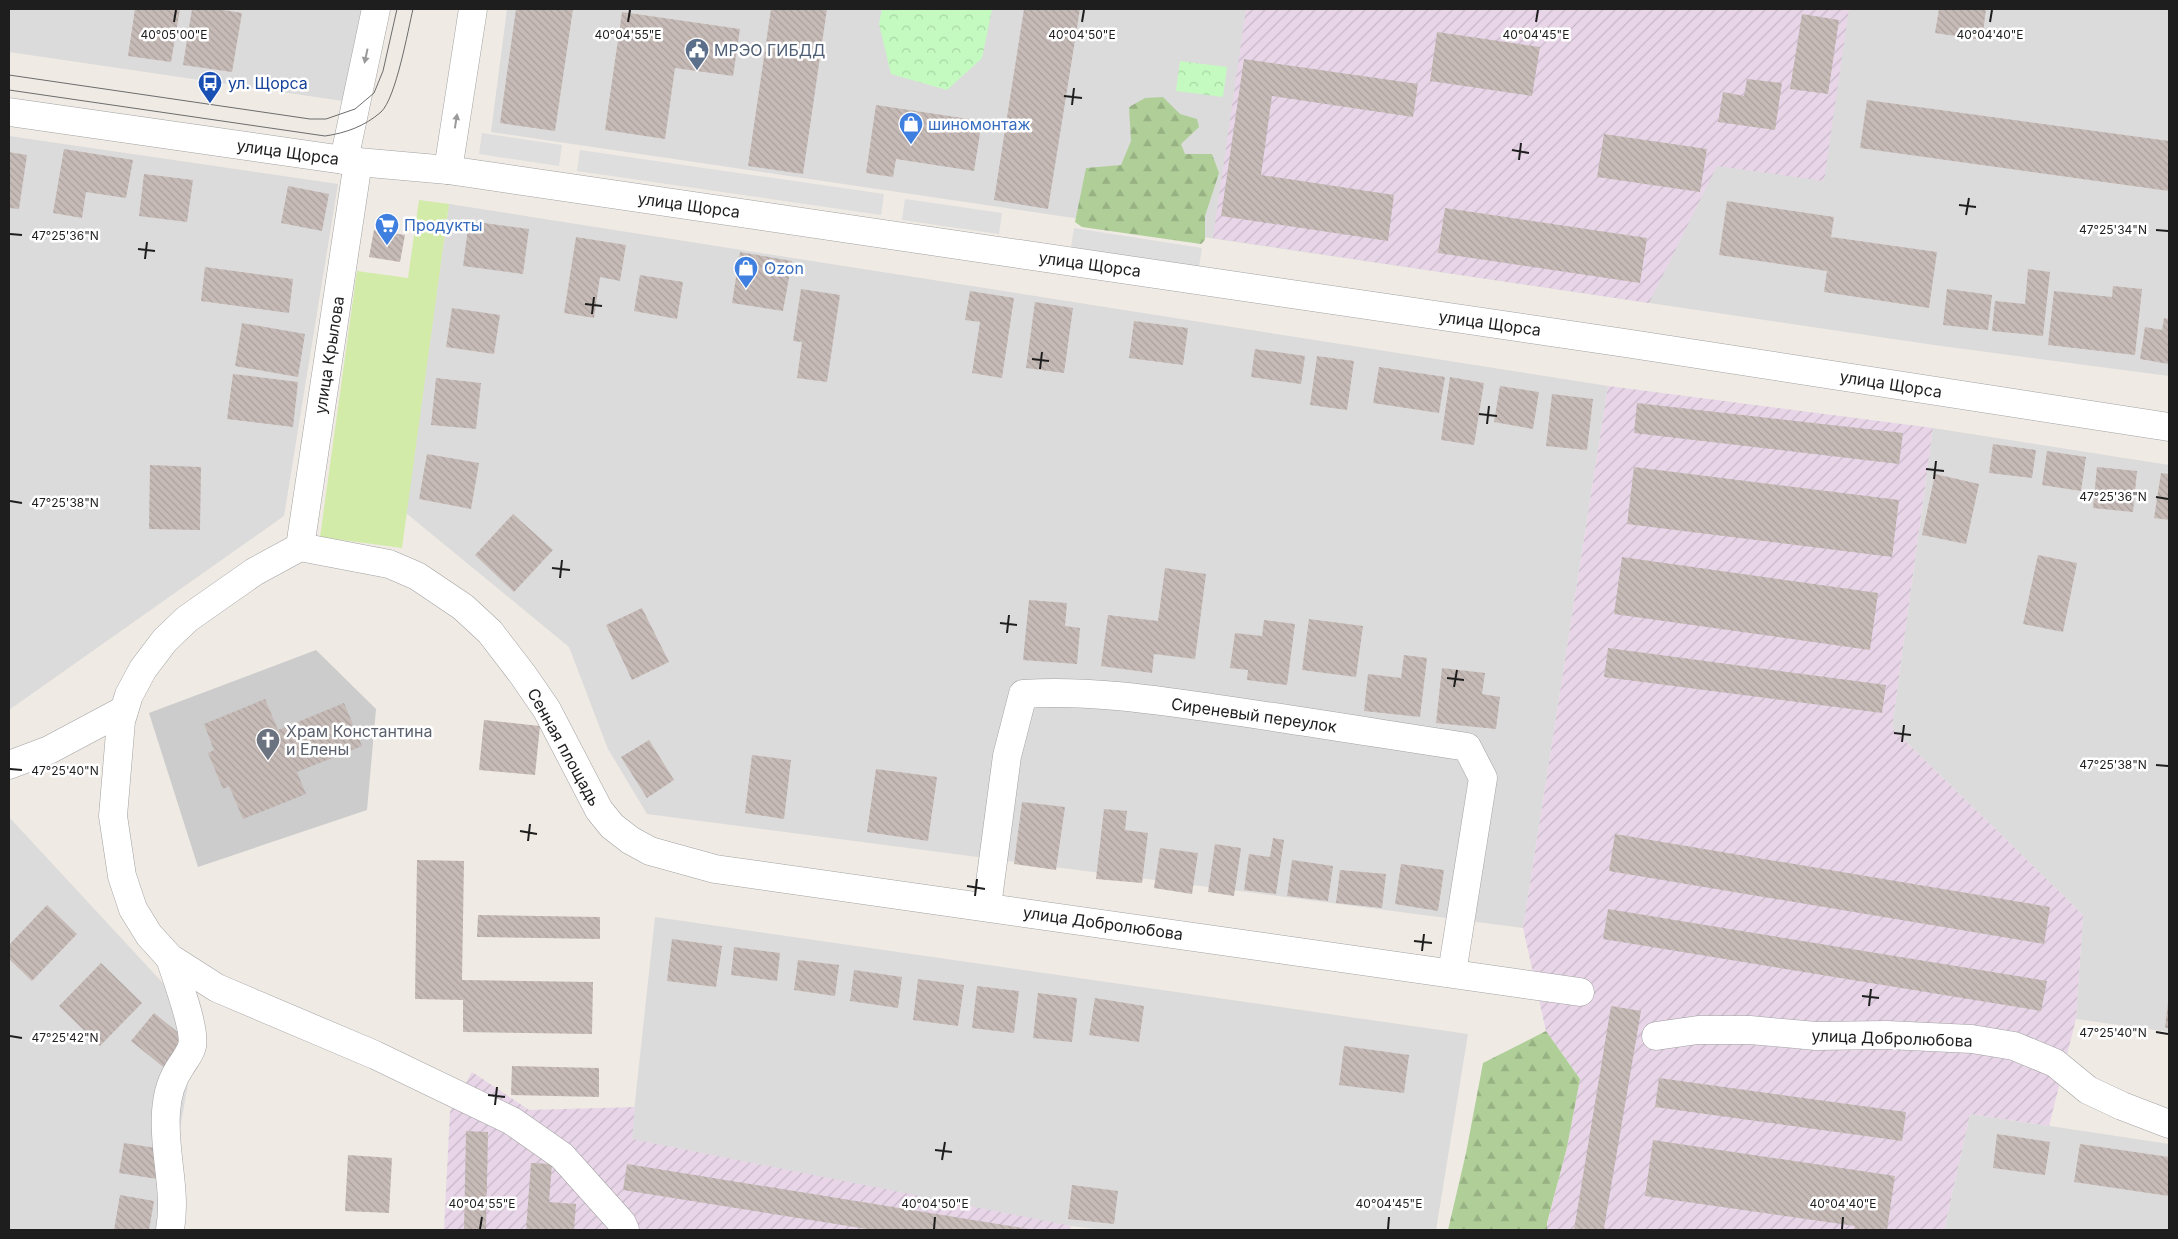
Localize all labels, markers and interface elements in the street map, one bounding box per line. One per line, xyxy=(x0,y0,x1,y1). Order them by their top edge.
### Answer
text: 40°05'00"E xyxy=(140,27,208,42)
text: 40°04'55"E xyxy=(594,27,662,42)
text: 40°04'50"E xyxy=(1048,27,1116,42)
text: 40°04'45"E xyxy=(1503,27,1569,42)
text: 40°04'40"E xyxy=(1956,27,2024,42)
public building icon: МРЭО ГИБДД xyxy=(684,37,710,71)
place label: МРЭО ГИБДД xyxy=(714,40,825,60)
one-way arrow xyxy=(362,49,370,64)
bus stop icon: ул. Щорса xyxy=(197,70,223,104)
place label: ул. Щорса xyxy=(228,73,308,93)
shop icon: шиномонтаж xyxy=(898,111,924,145)
one-way arrow xyxy=(452,113,460,129)
place label: шиномонтаж xyxy=(928,114,1030,134)
street label: улица Щорса xyxy=(236,135,340,169)
street label: улица Щорса xyxy=(637,188,741,222)
supermarket icon: Продукты xyxy=(374,212,400,246)
place label: Продукты xyxy=(404,215,482,235)
text: 47°25'34"N xyxy=(2079,222,2147,237)
text: 47°25'36"N xyxy=(31,228,99,243)
street label: улица Щорса xyxy=(1038,247,1142,281)
shop icon: Ozon xyxy=(733,255,759,289)
place label: Ozon xyxy=(764,258,804,278)
street label: улица Крылова xyxy=(310,295,348,415)
street label: улица Щорса xyxy=(1438,306,1542,340)
street label: улица Щорса xyxy=(1838,366,1944,402)
text: 47°25'36"N xyxy=(2079,489,2147,504)
text: 47°25'38"N xyxy=(31,495,99,510)
street label: Сенная площадь xyxy=(523,684,605,810)
street label: Сиреневый переулок xyxy=(1170,693,1338,737)
place label: Храм Константина и Елены xyxy=(286,721,433,759)
church icon: Храм Константина и Елены xyxy=(255,727,281,761)
text: 47°25'38"N xyxy=(2079,757,2147,772)
text: 47°25'40"N xyxy=(31,763,99,778)
street label: улица Добролюбова xyxy=(1022,902,1184,944)
street label: улица Добролюбова xyxy=(1811,1025,1973,1051)
text: 47°25'40"N xyxy=(2079,1025,2147,1040)
text: 47°25'42"N xyxy=(31,1030,99,1045)
text: 40°04'55"E xyxy=(448,1196,516,1211)
text: 40°04'50"E xyxy=(901,1196,969,1211)
text: 40°04'45"E xyxy=(1356,1196,1422,1211)
text: 40°04'40"E xyxy=(1809,1196,1877,1211)

